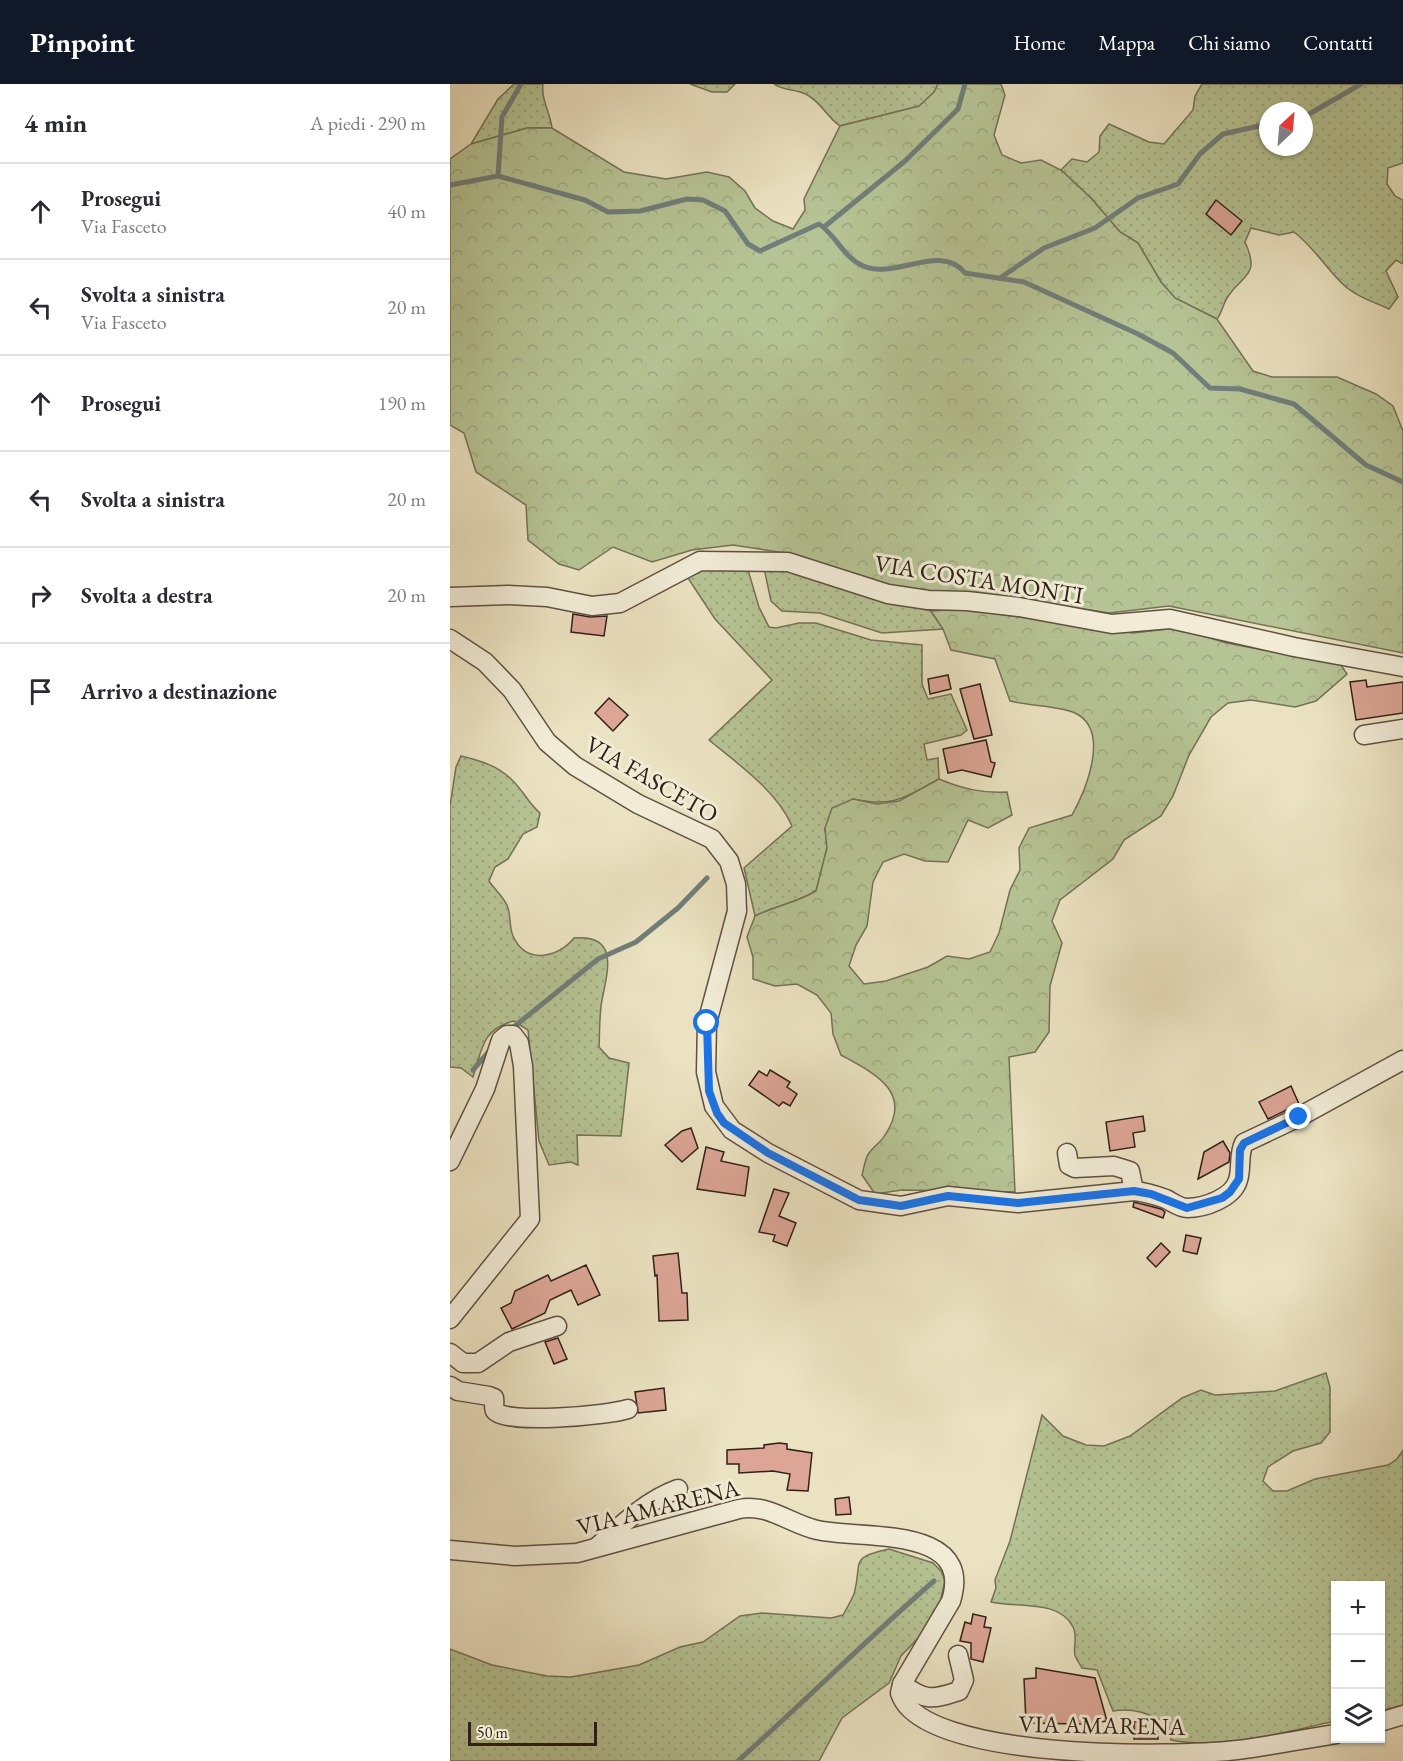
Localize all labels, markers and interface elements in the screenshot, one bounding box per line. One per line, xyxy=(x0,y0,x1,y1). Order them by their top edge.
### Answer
text: Pinpoint xyxy=(30,24,135,60)
text: Home xyxy=(1014,29,1066,56)
text: Mappa xyxy=(1099,29,1155,56)
text: Chi siamo xyxy=(1188,29,1270,56)
text: Contatti xyxy=(1303,29,1373,56)
north arrow xyxy=(1259,102,1313,156)
text: 4 min xyxy=(24,106,87,140)
text: A piedi · 290 m xyxy=(310,110,426,136)
text: Prosegui xyxy=(81,184,161,213)
icon: ahead xyxy=(24,195,57,228)
text: 40 m xyxy=(387,198,426,224)
text: Via Fasceto xyxy=(81,213,167,239)
text: Svolta a sinistra xyxy=(81,280,225,309)
icon: left xyxy=(24,291,57,324)
text: 20 m xyxy=(387,294,426,320)
text: Via Fasceto xyxy=(81,309,167,335)
icon: ahead xyxy=(24,387,57,420)
text: Prosegui xyxy=(81,389,161,418)
text: 190 m xyxy=(378,390,426,416)
icon: left xyxy=(24,483,57,516)
text: Svolta a sinistra xyxy=(81,485,225,514)
text: 20 m xyxy=(387,486,426,512)
street label: VIA COSTA MONTI xyxy=(872,547,1086,611)
icon: right xyxy=(24,579,57,612)
text: Svolta a destra xyxy=(81,581,213,610)
text: 20 m xyxy=(387,582,426,608)
icon: arrive xyxy=(24,675,57,708)
text: Arrivo a destinazione xyxy=(81,677,277,706)
street label: VIA FASCETO xyxy=(580,728,724,830)
route start xyxy=(693,1009,719,1035)
route end xyxy=(1285,1103,1311,1129)
street label: VIA AMARENA xyxy=(573,1472,743,1542)
map controls xyxy=(1331,1581,1385,1743)
button: + xyxy=(1331,1581,1385,1635)
button: − xyxy=(1331,1635,1385,1689)
button: layers xyxy=(1331,1689,1385,1743)
street label: VIA AMARENA xyxy=(1018,1708,1186,1742)
scale bar xyxy=(468,1719,597,1746)
text: 50 m xyxy=(477,1722,508,1743)

